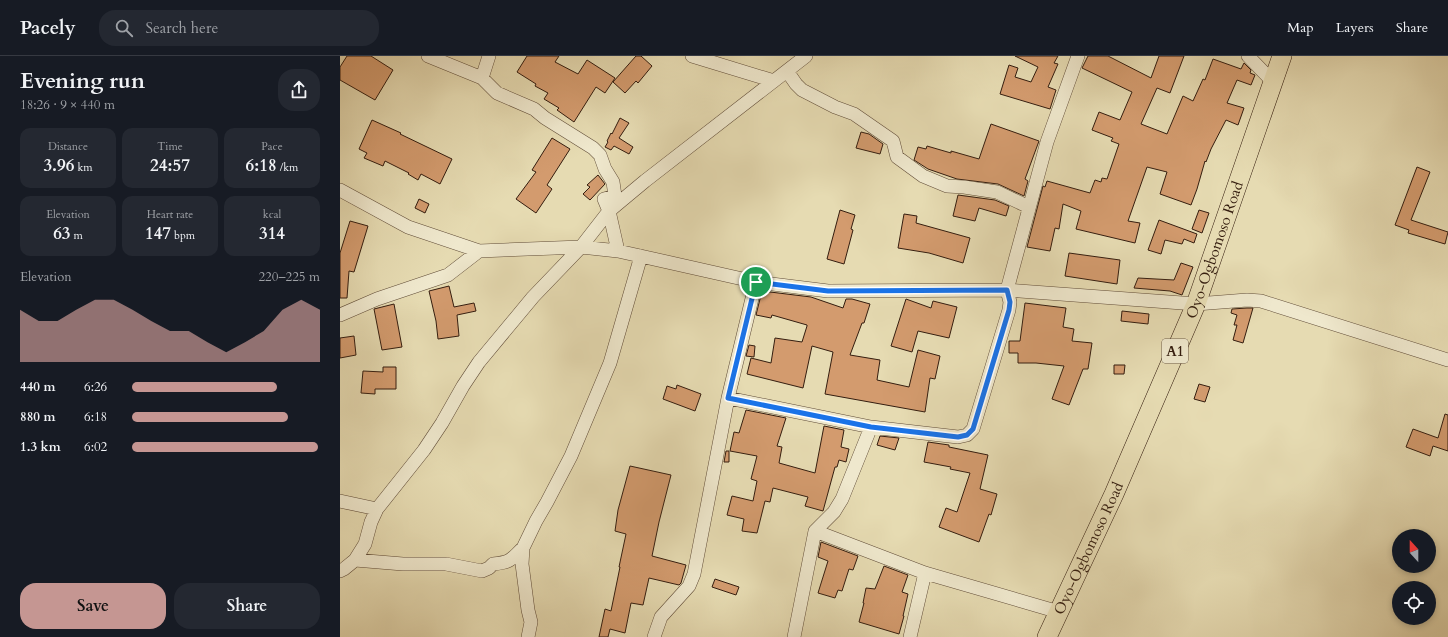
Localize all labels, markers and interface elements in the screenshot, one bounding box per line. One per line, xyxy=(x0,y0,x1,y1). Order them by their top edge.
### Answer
search box xyxy=(99,10,379,46)
text: Pacely xyxy=(20,15,75,41)
icon: search xyxy=(113,17,135,39)
text: Search here xyxy=(145,18,218,38)
text: Map xyxy=(1287,18,1314,37)
text: Layers xyxy=(1336,18,1374,37)
text: Share xyxy=(1396,18,1428,37)
text: Evening run xyxy=(20,66,145,96)
button: share xyxy=(278,69,320,111)
text: 18:26 · 9 × 440 m xyxy=(20,96,115,114)
text: Distance xyxy=(48,139,88,154)
text: Time xyxy=(157,139,183,154)
text: Pace xyxy=(261,139,283,154)
text: 3.96 xyxy=(43,154,74,177)
text: 24:57 xyxy=(150,154,190,177)
text: 6:18 xyxy=(246,154,277,177)
text: km xyxy=(74,160,93,175)
text: /km xyxy=(277,160,298,175)
street label: Oyo-Ogbomoso Road xyxy=(1181,179,1248,322)
text: Elevation xyxy=(46,207,90,222)
text: Heart rate xyxy=(147,207,193,222)
text: kcal xyxy=(263,207,281,222)
text: 63 xyxy=(53,222,71,245)
text: 147 xyxy=(145,222,171,245)
text: 314 xyxy=(259,222,285,245)
text: m xyxy=(71,228,83,243)
text: bpm xyxy=(171,228,195,243)
pin xyxy=(739,265,773,299)
text: Elevation xyxy=(20,268,72,286)
text: 220–225 m xyxy=(258,268,320,286)
icon: arrive xyxy=(745,271,767,293)
road number: A1 xyxy=(1162,339,1188,363)
text: 440 m xyxy=(20,378,55,396)
text: 6:26 xyxy=(84,378,107,396)
text: 880 m xyxy=(20,408,55,426)
text: 6:18 xyxy=(84,408,107,426)
text: 1.3 km xyxy=(20,438,61,456)
text: 6:02 xyxy=(84,438,107,456)
street label: Oyo-Ogbomoso Road xyxy=(1049,479,1128,618)
north arrow xyxy=(1392,529,1436,573)
map controls xyxy=(1392,529,1436,625)
button: locate xyxy=(1392,581,1436,625)
button: Save xyxy=(20,583,166,629)
button: Share xyxy=(174,583,320,629)

